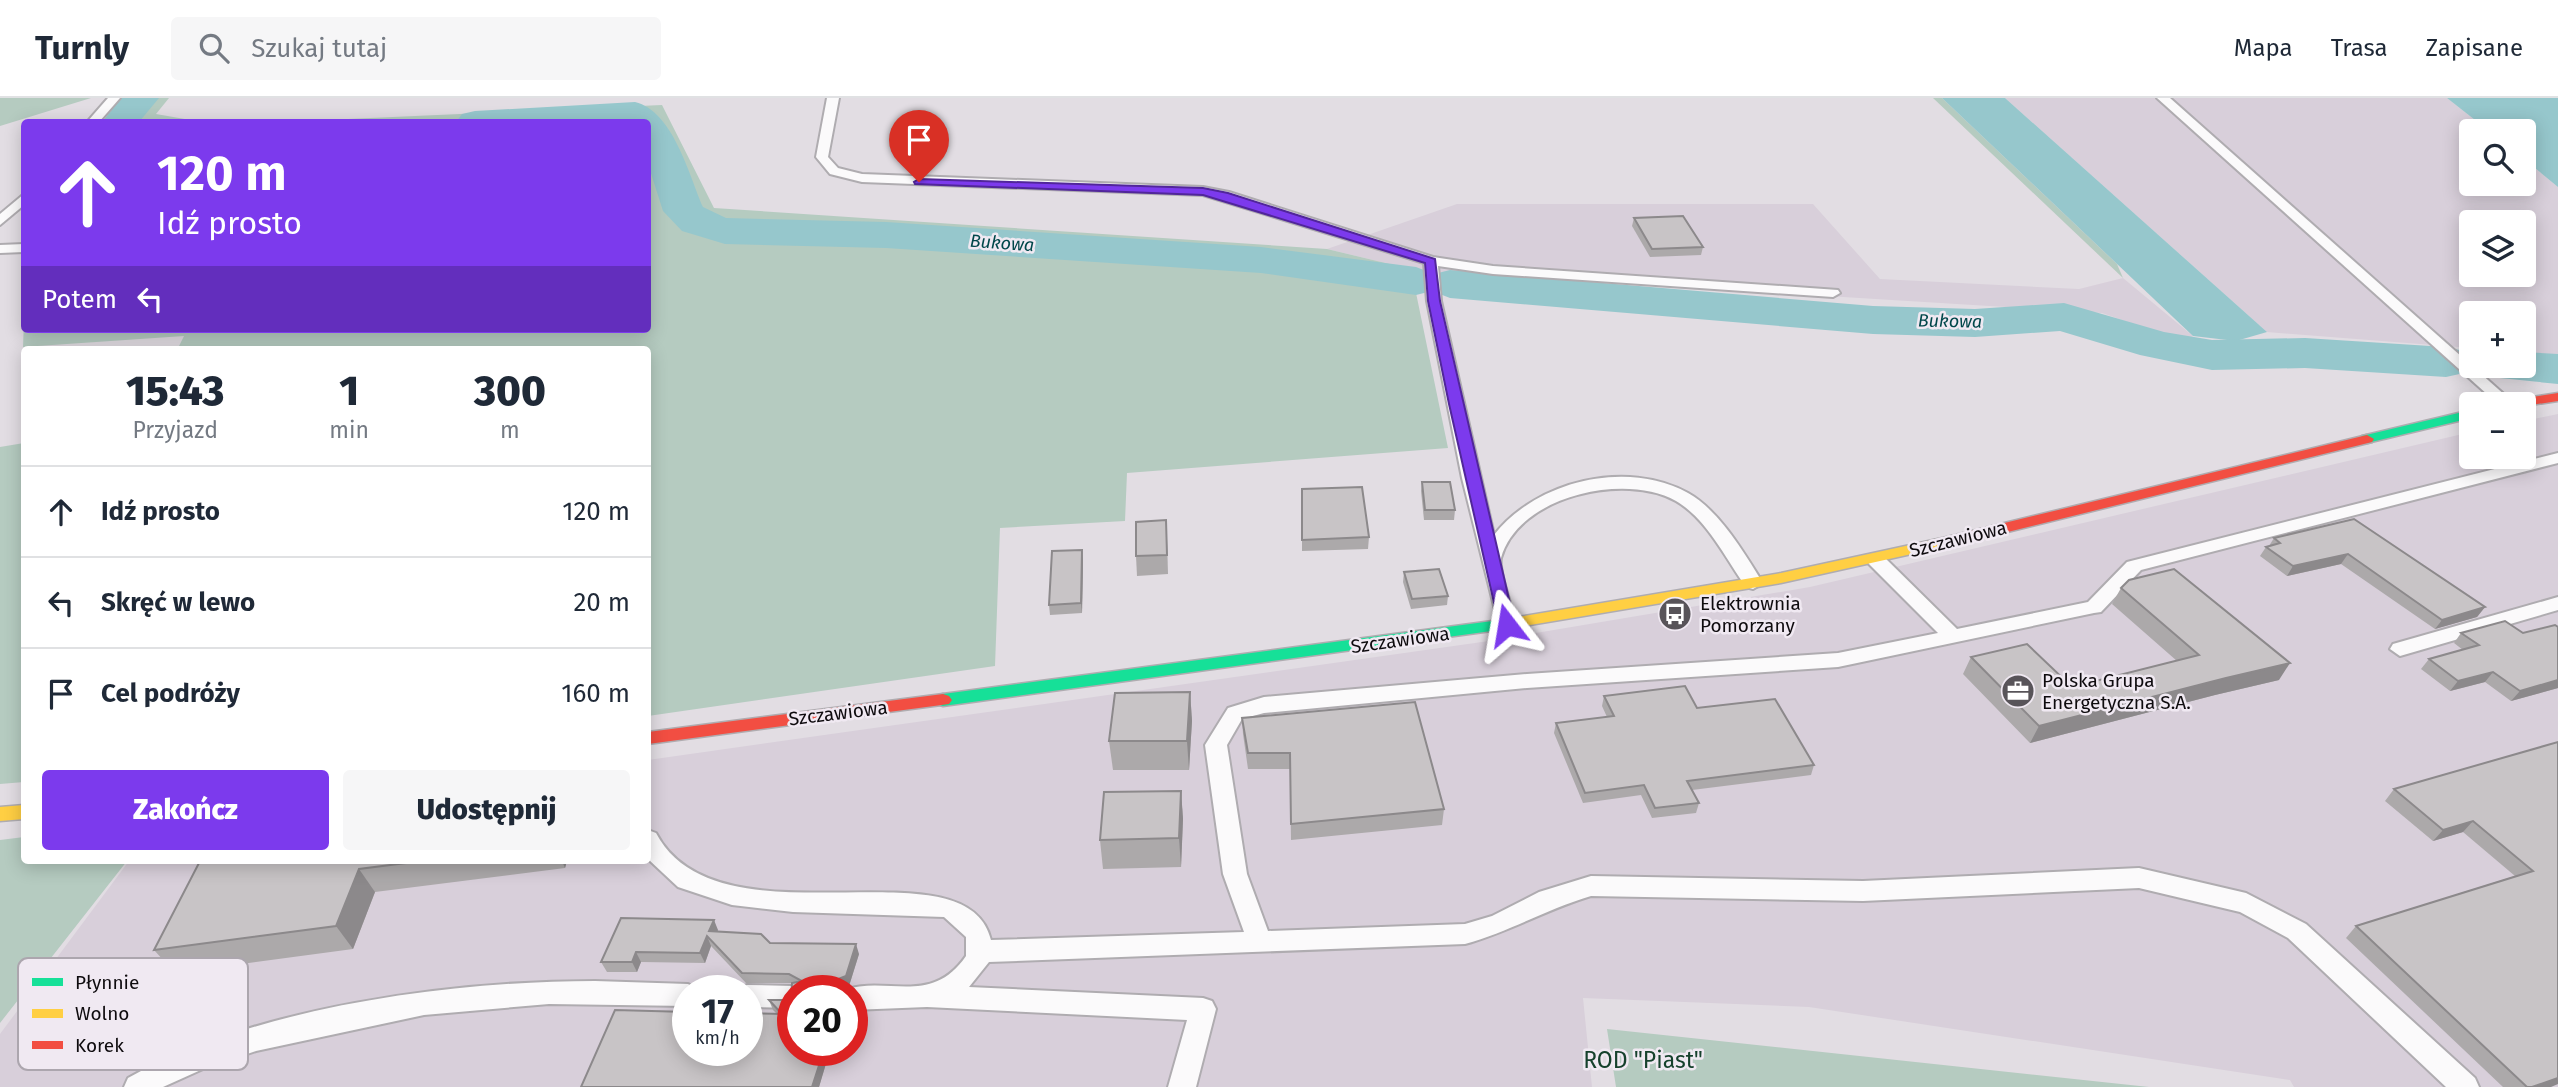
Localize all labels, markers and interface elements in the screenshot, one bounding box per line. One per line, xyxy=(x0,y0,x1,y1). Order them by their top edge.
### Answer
search box xyxy=(171,17,661,80)
text: Turnly xyxy=(35,28,129,68)
icon: search xyxy=(195,29,233,67)
text: Szukaj tutaj xyxy=(251,33,387,64)
text: Mapa xyxy=(2234,34,2293,62)
text: Trasa xyxy=(2331,34,2388,62)
text: Zapisane xyxy=(2426,34,2523,62)
pin xyxy=(889,110,949,182)
map controls xyxy=(2459,119,2536,469)
button: search xyxy=(2459,119,2536,196)
icon: arrive xyxy=(900,121,938,159)
text: 120 m xyxy=(157,144,287,203)
icon: ahead xyxy=(42,147,133,238)
text: Idź prosto xyxy=(157,204,302,242)
button: layers xyxy=(2459,210,2536,287)
water label: Bukowa xyxy=(969,230,1035,256)
icon: left xyxy=(131,280,169,318)
text: Potem xyxy=(42,284,117,315)
button: + xyxy=(2459,301,2536,378)
water label: Bukowa xyxy=(1918,309,1982,333)
text: 15:43 xyxy=(126,366,224,416)
text: 1 xyxy=(339,366,359,416)
text: 300 xyxy=(474,366,546,416)
button: − xyxy=(2459,392,2536,469)
text: Przyjazd xyxy=(132,416,218,444)
text: min xyxy=(329,416,369,444)
text: m xyxy=(500,416,520,444)
icon: ahead xyxy=(42,493,80,531)
text: Idź prosto xyxy=(101,496,220,527)
text: 120 m xyxy=(562,496,630,527)
street label: Szczawiowa xyxy=(1907,516,2009,562)
icon: left xyxy=(42,584,80,622)
text: Skręć w lewo xyxy=(101,587,255,618)
text: 20 m xyxy=(573,587,630,618)
position arrow xyxy=(1470,588,1544,662)
place label: Elektrownia Pomorzany xyxy=(1700,592,1801,637)
bus stop icon: Elektrownia Pomorzany xyxy=(1656,595,1694,633)
street label: Szczawiowa xyxy=(1349,622,1451,658)
place label: Polska Grupa Energetyczna S.A. xyxy=(2042,669,2191,714)
office icon: Polska Grupa Energetyczna S.A. xyxy=(1999,672,2037,710)
icon: arrive xyxy=(42,675,80,713)
text: Cel podróży xyxy=(101,678,240,709)
text: 160 m xyxy=(561,678,630,709)
street label: Szczawiowa xyxy=(787,696,889,730)
button: Zakończ xyxy=(42,770,329,850)
button: Udostępnij xyxy=(343,770,630,850)
legend xyxy=(18,958,248,1070)
text: Płynnie xyxy=(75,971,139,994)
speed limit sign: 20 xyxy=(777,975,868,1066)
text: 17 xyxy=(701,990,734,1032)
text: Wolno xyxy=(75,1002,129,1025)
text: km/h xyxy=(695,1027,740,1049)
text: Korek xyxy=(75,1034,124,1057)
park label: ROD "Piast" xyxy=(1583,1046,1703,1074)

